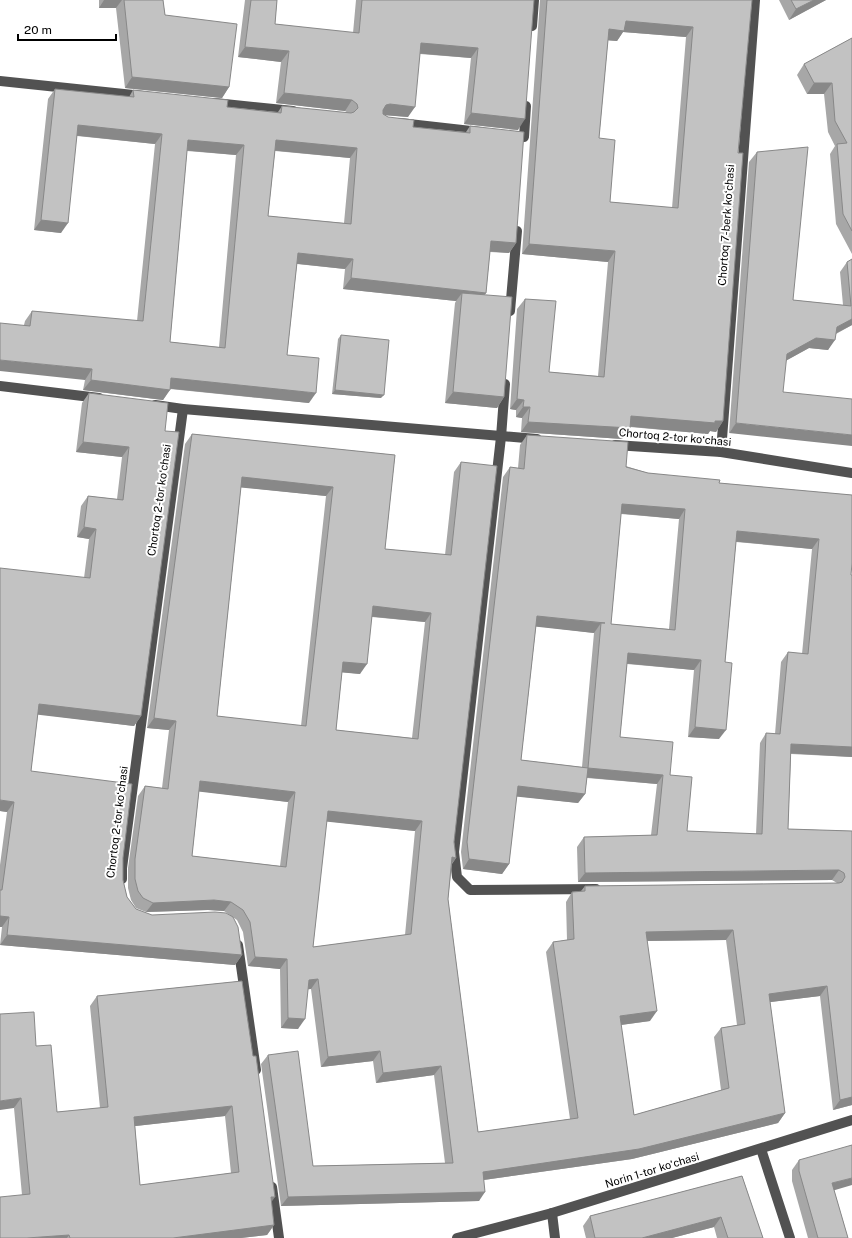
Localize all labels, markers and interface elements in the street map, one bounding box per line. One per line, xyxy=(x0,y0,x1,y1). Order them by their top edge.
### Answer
scale bar xyxy=(18,16,116,42)
text: 20 m xyxy=(24,23,52,37)
street label: Chortoq 7-berk koʻchasi xyxy=(716,164,736,286)
street label: Chortoq 2-tor koʻchasi xyxy=(618,426,732,448)
street label: Chortoq 2-tor koʻchasi xyxy=(145,443,173,557)
street label: Chortoq 2-tor koʻchasi xyxy=(104,765,130,879)
street label: Norin 1-tor koʻchasi xyxy=(604,1150,700,1190)

